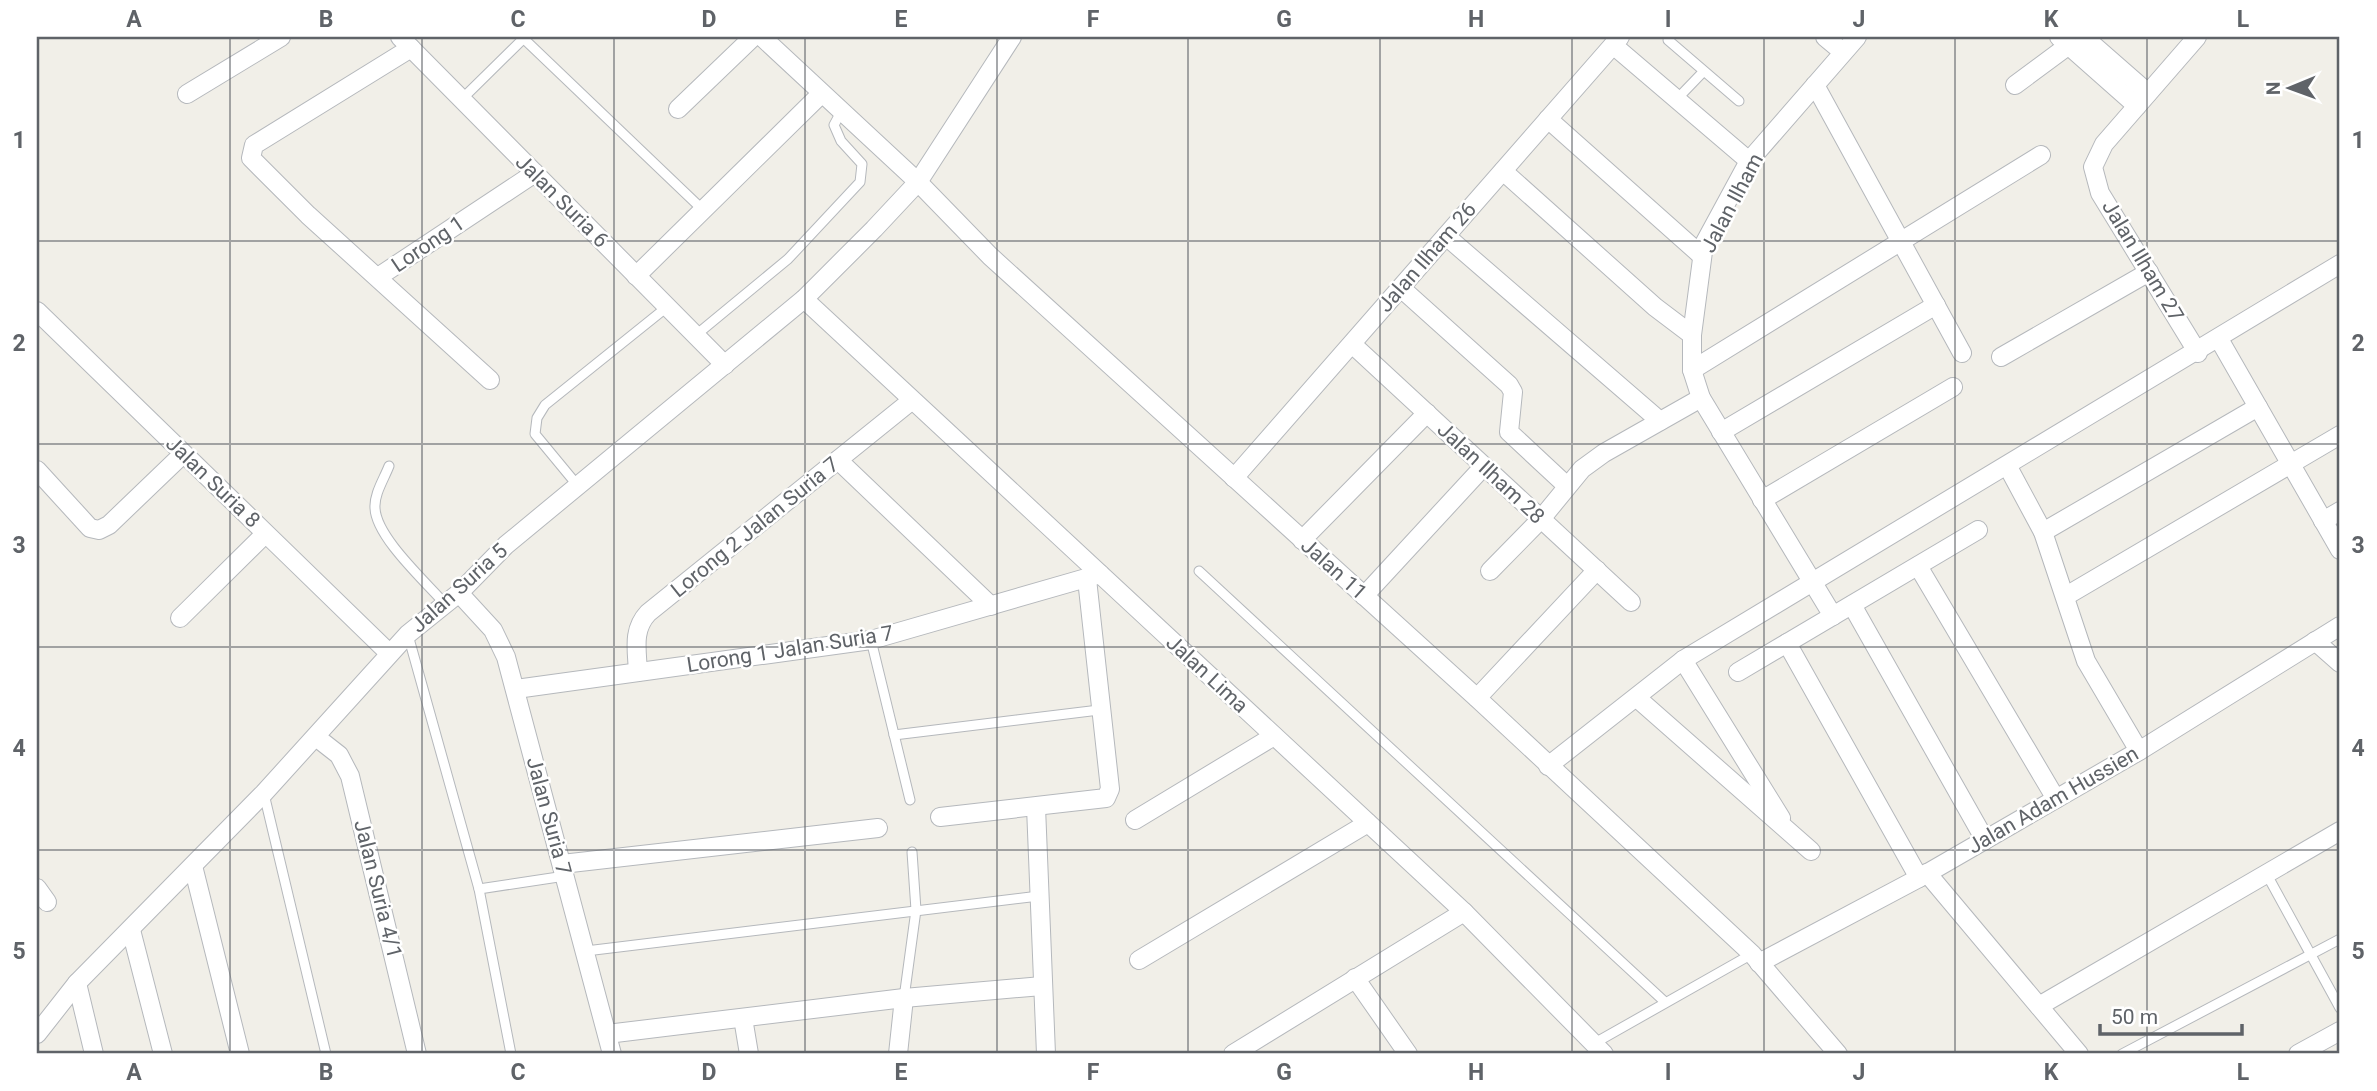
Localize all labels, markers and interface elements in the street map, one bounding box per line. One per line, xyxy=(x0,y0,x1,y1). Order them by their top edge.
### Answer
text: A xyxy=(126,6,142,33)
text: B xyxy=(319,6,333,33)
text: C xyxy=(510,6,526,33)
text: D xyxy=(702,6,716,33)
text: E xyxy=(895,6,908,33)
text: F xyxy=(1087,6,1100,33)
text: G xyxy=(1276,6,1292,33)
text: H xyxy=(1468,6,1484,33)
text: I xyxy=(1665,6,1671,33)
text: J xyxy=(1853,6,1865,33)
text: K xyxy=(2044,6,2059,33)
text: L xyxy=(2237,6,2249,33)
north arrow xyxy=(2254,52,2324,122)
text: N xyxy=(2262,81,2285,95)
text: 1 xyxy=(12,127,26,154)
text: 1 xyxy=(2351,127,2365,154)
street label: Jalan Ilham xyxy=(1696,149,1768,257)
street label: Jalan Suria 6 xyxy=(511,150,613,252)
street label: Jalan Ilham 27 xyxy=(2097,196,2189,326)
street label: Jalan Ilham 26 xyxy=(1373,197,1481,317)
street label: Lorong 1 xyxy=(387,211,469,277)
text: 2 xyxy=(12,330,26,357)
text: 2 xyxy=(2351,330,2365,357)
street label: Jalan Ilham 28 xyxy=(1433,417,1549,529)
street label: Jalan Suria 8 xyxy=(161,431,265,533)
street label: Lorong 2 Jalan Suria 7 xyxy=(666,452,844,602)
text: 3 xyxy=(12,532,26,559)
text: 3 xyxy=(2351,532,2365,559)
street label: Jalan 11 xyxy=(1296,533,1372,605)
street label: Jalan Suria 5 xyxy=(406,539,512,637)
street label: Lorong 1 Jalan Suria 7 xyxy=(685,621,895,677)
street label: Jalan Lima xyxy=(1161,630,1253,718)
text: 4 xyxy=(12,735,26,762)
text: 4 xyxy=(2351,735,2365,762)
street label: Jalan Adam Hussien xyxy=(1963,741,2143,859)
street label: Jalan Suria 7 xyxy=(522,754,576,878)
street label: Jalan Suria 4/1 xyxy=(349,817,407,961)
text: 5 xyxy=(12,938,26,965)
text: 5 xyxy=(2351,938,2365,965)
scale bar xyxy=(2100,993,2242,1037)
text: 50 m xyxy=(2111,1005,2158,1029)
text: A xyxy=(126,1059,142,1086)
text: B xyxy=(319,1059,333,1086)
text: C xyxy=(510,1059,526,1086)
text: D xyxy=(702,1059,716,1086)
text: E xyxy=(895,1059,908,1086)
text: F xyxy=(1087,1059,1100,1086)
text: G xyxy=(1276,1059,1292,1086)
text: H xyxy=(1468,1059,1484,1086)
text: I xyxy=(1665,1059,1671,1086)
text: J xyxy=(1853,1059,1865,1086)
text: K xyxy=(2044,1059,2059,1086)
text: L xyxy=(2237,1059,2249,1086)

